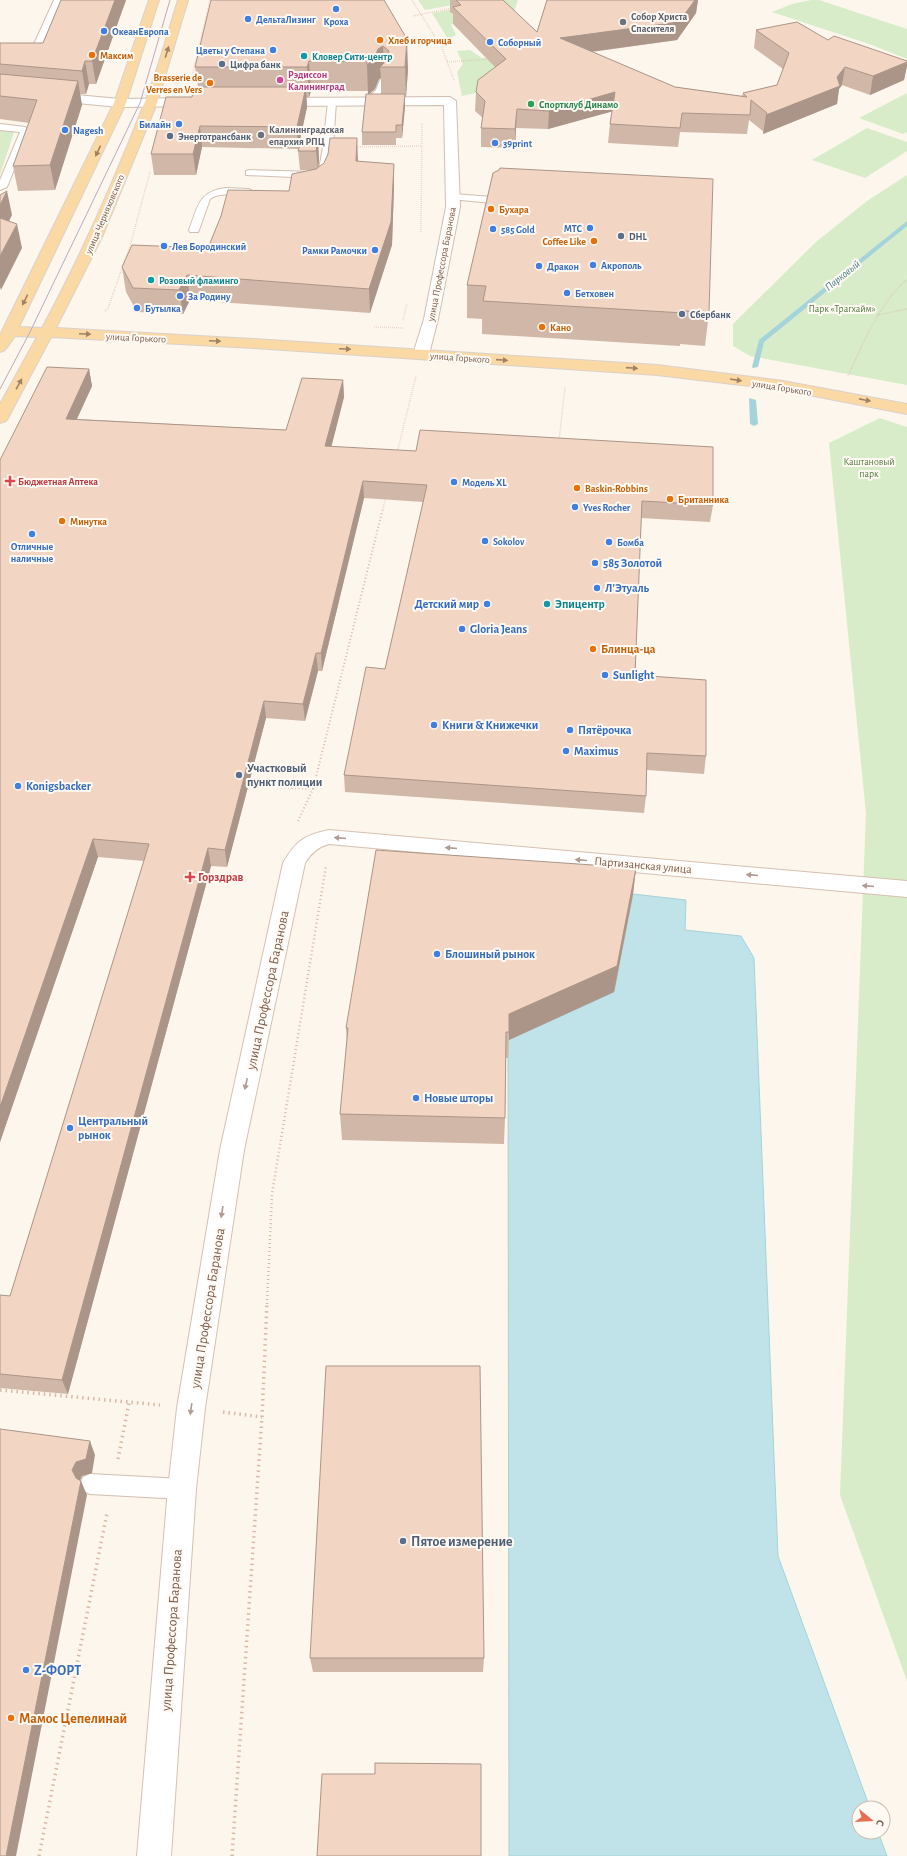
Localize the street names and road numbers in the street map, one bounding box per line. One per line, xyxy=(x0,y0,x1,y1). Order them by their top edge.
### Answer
street label: улица Черняховского xyxy=(83,173,126,257)
street label: улица Профессора Баранова xyxy=(426,206,458,323)
street label: улица Горького xyxy=(105,331,166,345)
street label: улица Горького xyxy=(429,351,490,365)
street label: улица Горького xyxy=(750,378,812,398)
street label: Партизанская улица xyxy=(594,855,693,876)
street label: улица Профессора Баранова xyxy=(244,909,292,1072)
street label: улица Профессора Баранова xyxy=(188,1226,228,1390)
street label: улица Профессора Баранова xyxy=(159,1548,185,1713)

